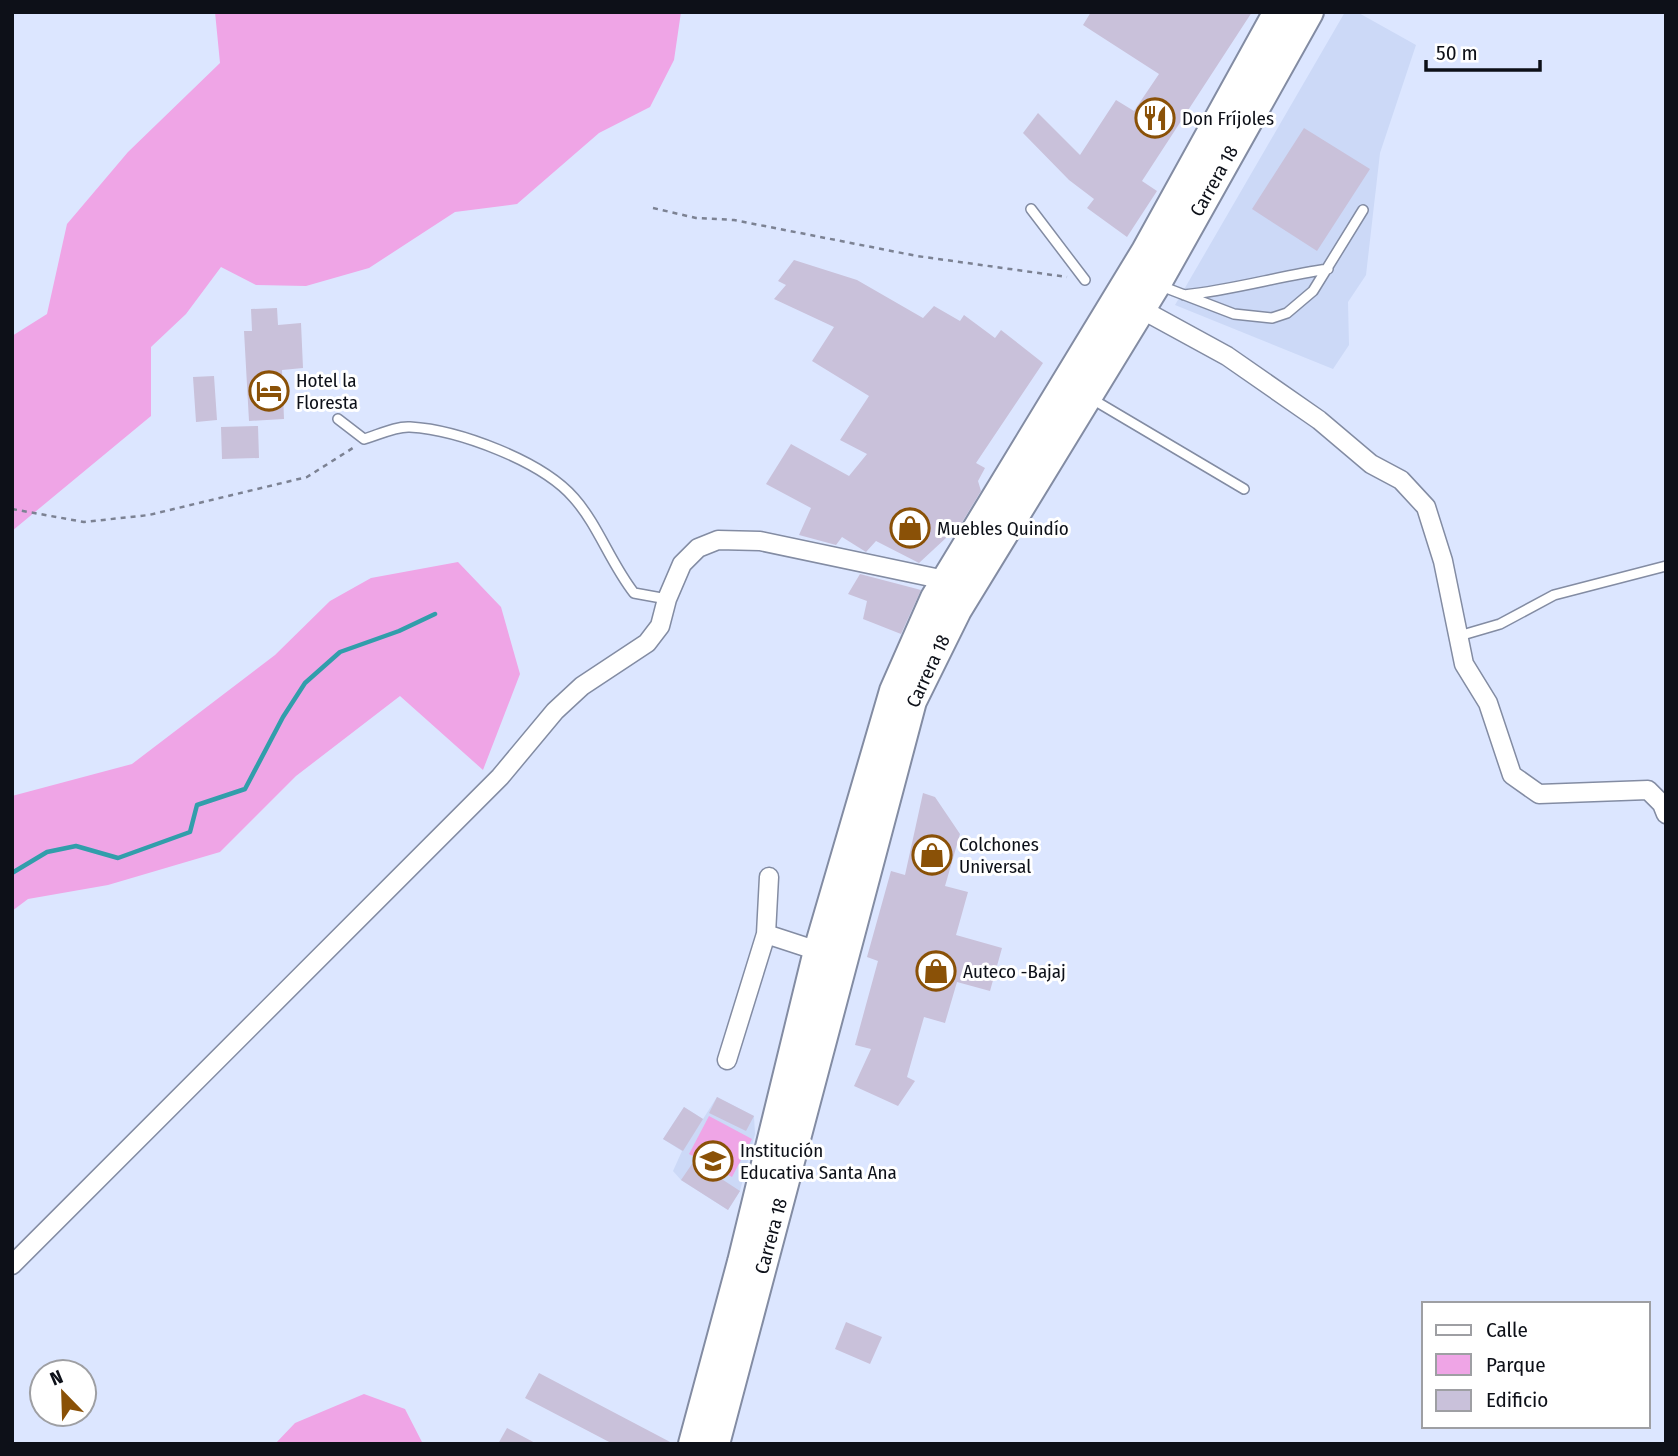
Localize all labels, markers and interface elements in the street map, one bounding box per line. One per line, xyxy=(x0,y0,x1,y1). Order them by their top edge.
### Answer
scale bar xyxy=(1426,28,1540,72)
text: 50 m xyxy=(1436,40,1478,66)
restaurant icon: Don Fríjoles xyxy=(1134,97,1176,139)
place label: Don Fríjoles xyxy=(1182,107,1274,130)
street label: Carrera 18 xyxy=(1185,141,1243,221)
place label: Hotel la Floresta xyxy=(296,369,358,414)
hotel icon: Hotel la Floresta xyxy=(248,370,290,412)
shop icon: Muebles Quindío xyxy=(889,507,931,549)
place label: Muebles Quindío xyxy=(937,517,1069,540)
street label: Carrera 18 xyxy=(901,631,955,711)
place label: Colchones Universal xyxy=(959,833,1039,878)
shop icon: Colchones Universal xyxy=(911,834,953,876)
shop icon: Auteco -Bajaj xyxy=(915,950,957,992)
place label: Auteco -Bajaj xyxy=(963,960,1066,983)
place label: Institución Educativa Santa Ana xyxy=(740,1139,897,1184)
school or university icon: Institución Educativa Santa Ana xyxy=(692,1140,734,1182)
street label: Carrera 18 xyxy=(750,1196,792,1276)
legend xyxy=(1422,1302,1650,1428)
text: Calle xyxy=(1486,1317,1528,1343)
text: Parque xyxy=(1486,1352,1546,1378)
north arrow xyxy=(28,1358,98,1428)
text: N xyxy=(47,1365,66,1391)
text: Edificio xyxy=(1486,1387,1548,1413)

